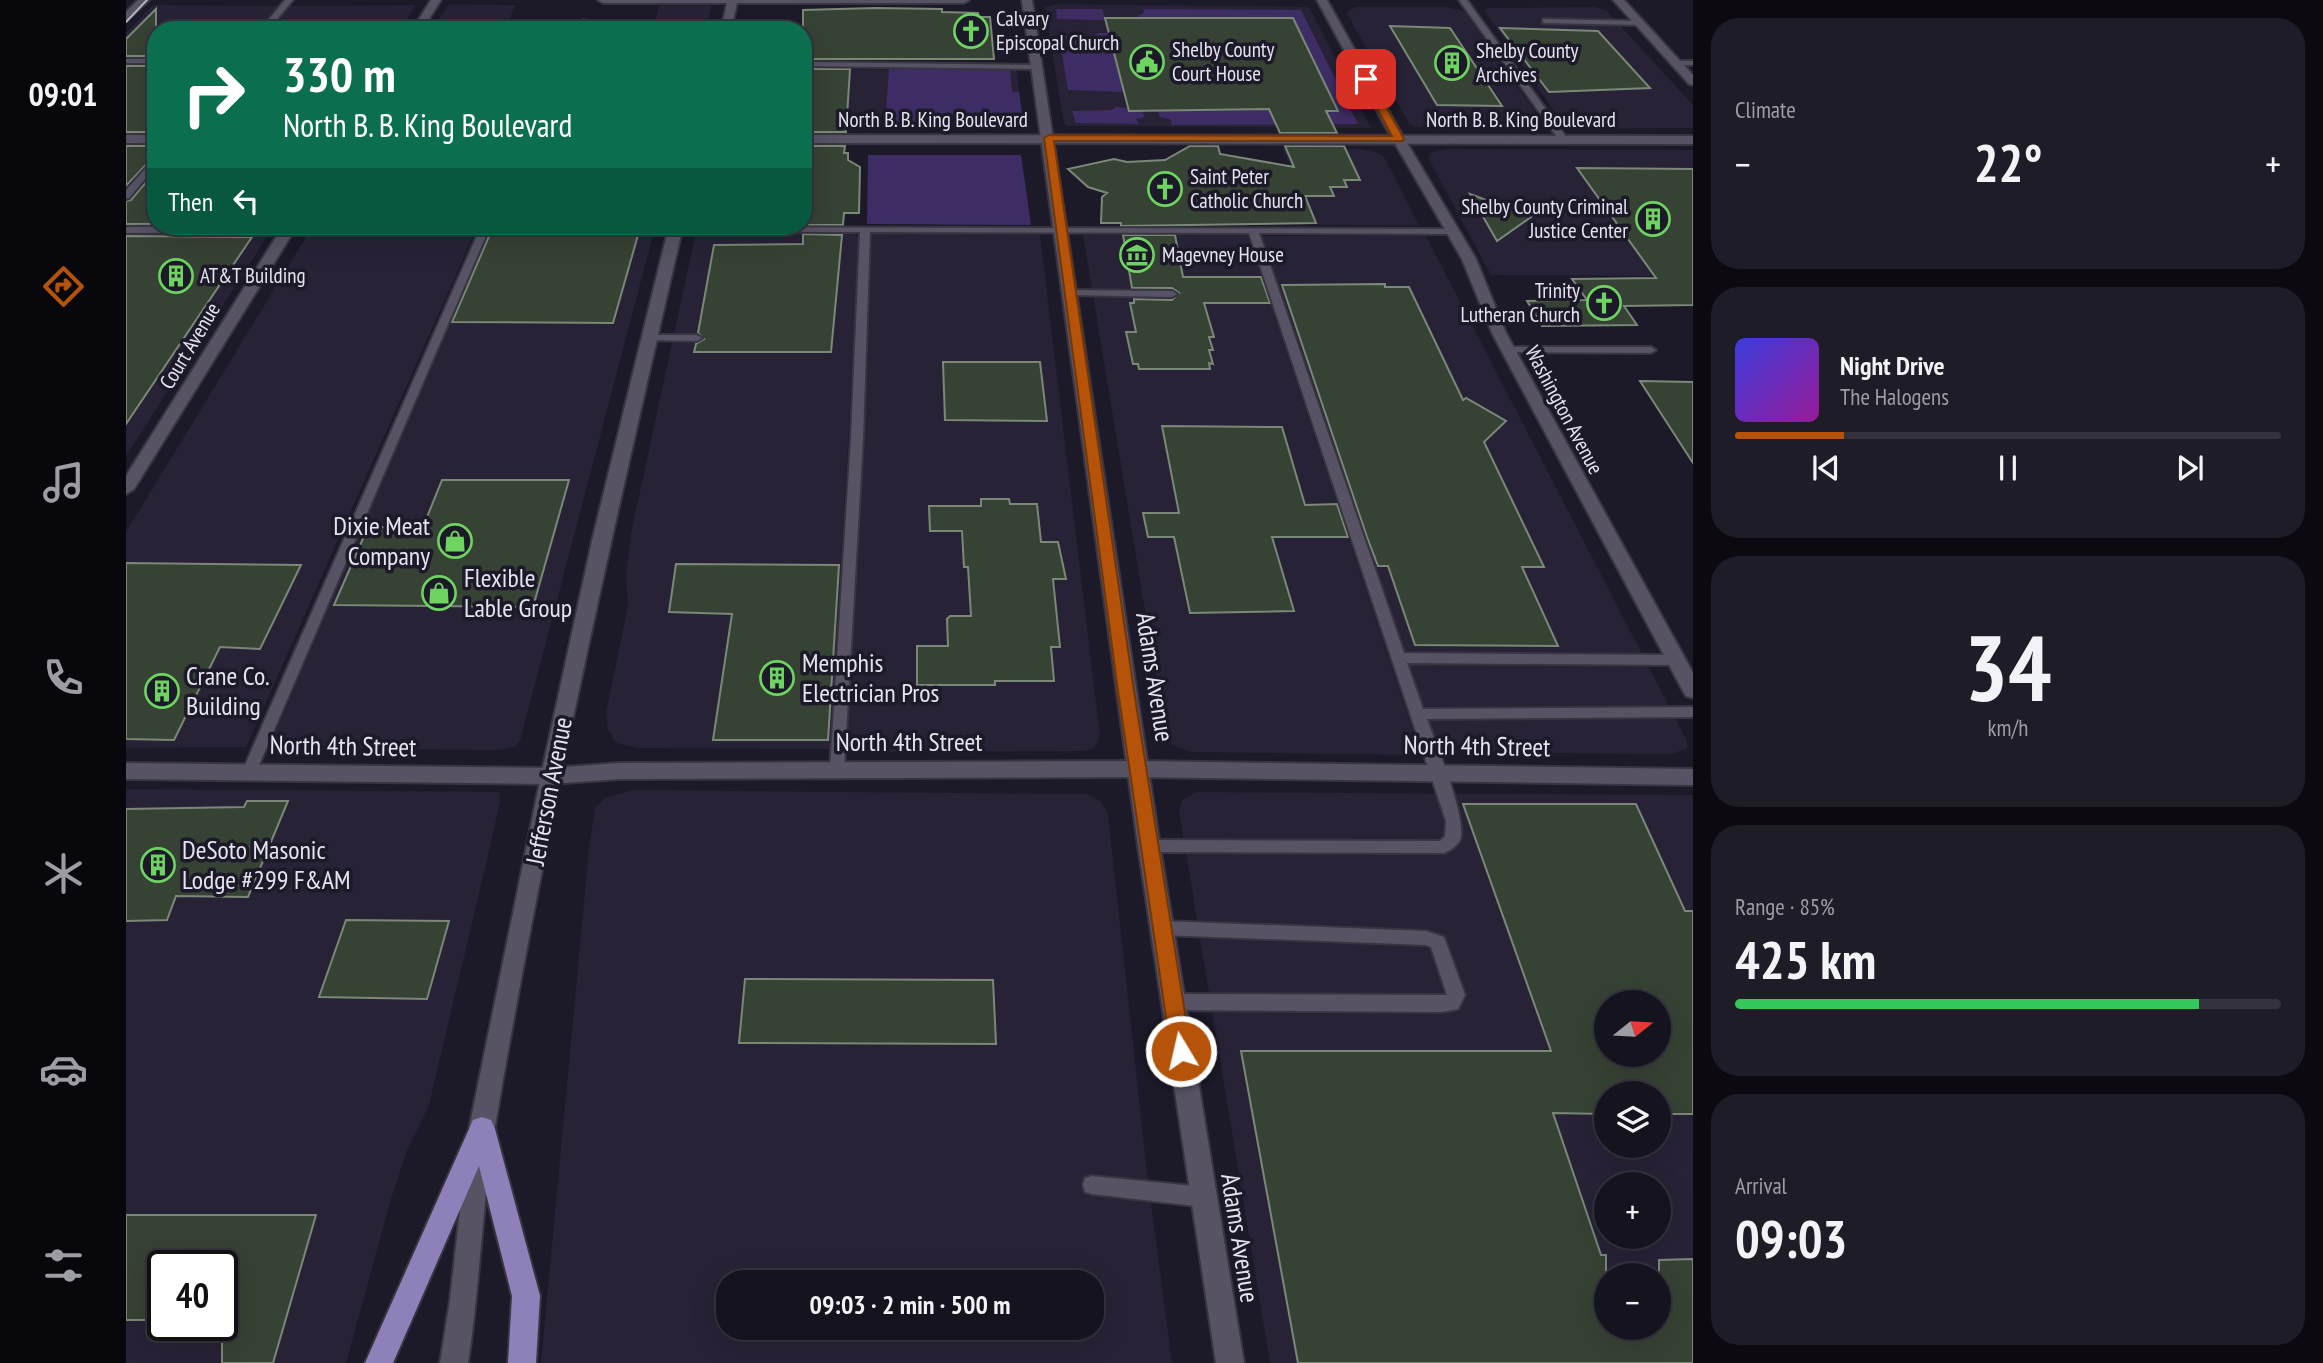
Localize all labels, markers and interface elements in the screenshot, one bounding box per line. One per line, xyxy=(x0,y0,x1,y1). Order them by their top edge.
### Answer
place label: Calvary Episcopal Church xyxy=(996,5,1119,56)
church icon: Calvary Episcopal Church xyxy=(952,12,990,50)
place label: Shelby County Court House xyxy=(1172,36,1275,87)
place label: Shelby County Archives xyxy=(1476,37,1579,88)
text: 330 m xyxy=(283,42,396,106)
public building icon: Shelby County Court House xyxy=(1128,43,1166,81)
building icon: Shelby County Archives xyxy=(1433,44,1471,82)
icon: right xyxy=(168,49,259,140)
pin xyxy=(1336,49,1396,109)
icon: arrive xyxy=(1347,60,1385,98)
text: 09:01 xyxy=(28,73,98,115)
text: Climate xyxy=(1735,95,1796,124)
text: North B. B. King Boulevard xyxy=(283,104,572,146)
street label: North B. B. King Boulevard xyxy=(838,106,1028,133)
street label: North B. B. King Boulevard xyxy=(1426,106,1616,133)
text: 22° xyxy=(1974,129,2042,196)
text: − xyxy=(1735,139,1751,188)
text: + xyxy=(2265,139,2281,188)
place label: Saint Peter Catholic Church xyxy=(1190,163,1303,214)
church icon: Saint Peter Catholic Church xyxy=(1146,170,1184,208)
icon: left xyxy=(227,182,265,220)
text: Then xyxy=(168,185,213,218)
place label: Shelby County Criminal Justice Center xyxy=(1461,193,1628,244)
building icon: Shelby County Criminal Justice Center xyxy=(1634,200,1672,238)
museum icon: Magevney House xyxy=(1118,236,1156,274)
place label: Magevney House xyxy=(1162,241,1284,268)
building icon: AT&T Building xyxy=(157,257,195,295)
icon: directions xyxy=(39,262,88,311)
place label: AT&T Building xyxy=(200,262,306,289)
place label: Trinity Lutheran Church xyxy=(1461,277,1580,328)
church icon: Trinity Lutheran Church xyxy=(1585,284,1623,322)
street label: Court Avenue xyxy=(153,298,226,394)
street label: Washington Avenue xyxy=(1519,341,1610,479)
text: Night Drive xyxy=(1840,349,1945,382)
text: The Halogens xyxy=(1840,382,1949,411)
icon: previous xyxy=(1807,449,1845,487)
icon: pause xyxy=(1989,449,2027,487)
icon: next xyxy=(2171,449,2209,487)
icon: music xyxy=(39,458,88,507)
place label: Dixie Meat Company xyxy=(333,509,430,572)
shop icon: Dixie Meat Company xyxy=(436,522,474,560)
place label: Flexible Lable Group xyxy=(464,561,572,624)
shop icon: Flexible Lable Group xyxy=(420,574,458,612)
text: 34 xyxy=(1965,608,2052,726)
street label: Adams Avenue xyxy=(1129,610,1182,744)
place label: Memphis Electrician Pros xyxy=(802,646,939,709)
icon: phone xyxy=(39,653,88,702)
place label: Crane Co. Building xyxy=(186,659,270,722)
building icon: Memphis Electrician Pros xyxy=(758,659,796,697)
building icon: Crane Co. Building xyxy=(143,672,181,710)
text: km/h xyxy=(1988,713,2028,742)
street label: Jefferson Avenue xyxy=(518,714,579,869)
street label: North 4th Street xyxy=(836,725,982,758)
street label: North 4th Street xyxy=(269,728,417,763)
street label: North 4th Street xyxy=(1403,728,1551,763)
place label: DeSoto Masonic Lodge #299 F&AM xyxy=(182,833,351,896)
building icon: DeSoto Masonic Lodge #299 F&AM xyxy=(139,846,177,884)
icon: climate xyxy=(39,849,88,898)
text: Range · 85% xyxy=(1735,892,1835,921)
text: 425 km xyxy=(1735,926,1876,993)
north arrow xyxy=(1594,990,1671,1068)
map controls xyxy=(1594,990,1671,1340)
position arrow xyxy=(1144,1014,1218,1088)
icon: car xyxy=(39,1045,88,1094)
button: layers xyxy=(1594,1081,1671,1158)
street label: Adams Avenue xyxy=(1214,1171,1267,1305)
text: Arrival xyxy=(1735,1171,1787,1200)
button: + xyxy=(1594,1172,1671,1249)
text: 09:03 xyxy=(1735,1205,1847,1272)
icon: filters xyxy=(39,1241,88,1290)
speed limit sign: 40 xyxy=(147,1250,238,1341)
button: − xyxy=(1594,1263,1671,1340)
text: 09:03 · 2 min · 500 m xyxy=(810,1288,1010,1321)

